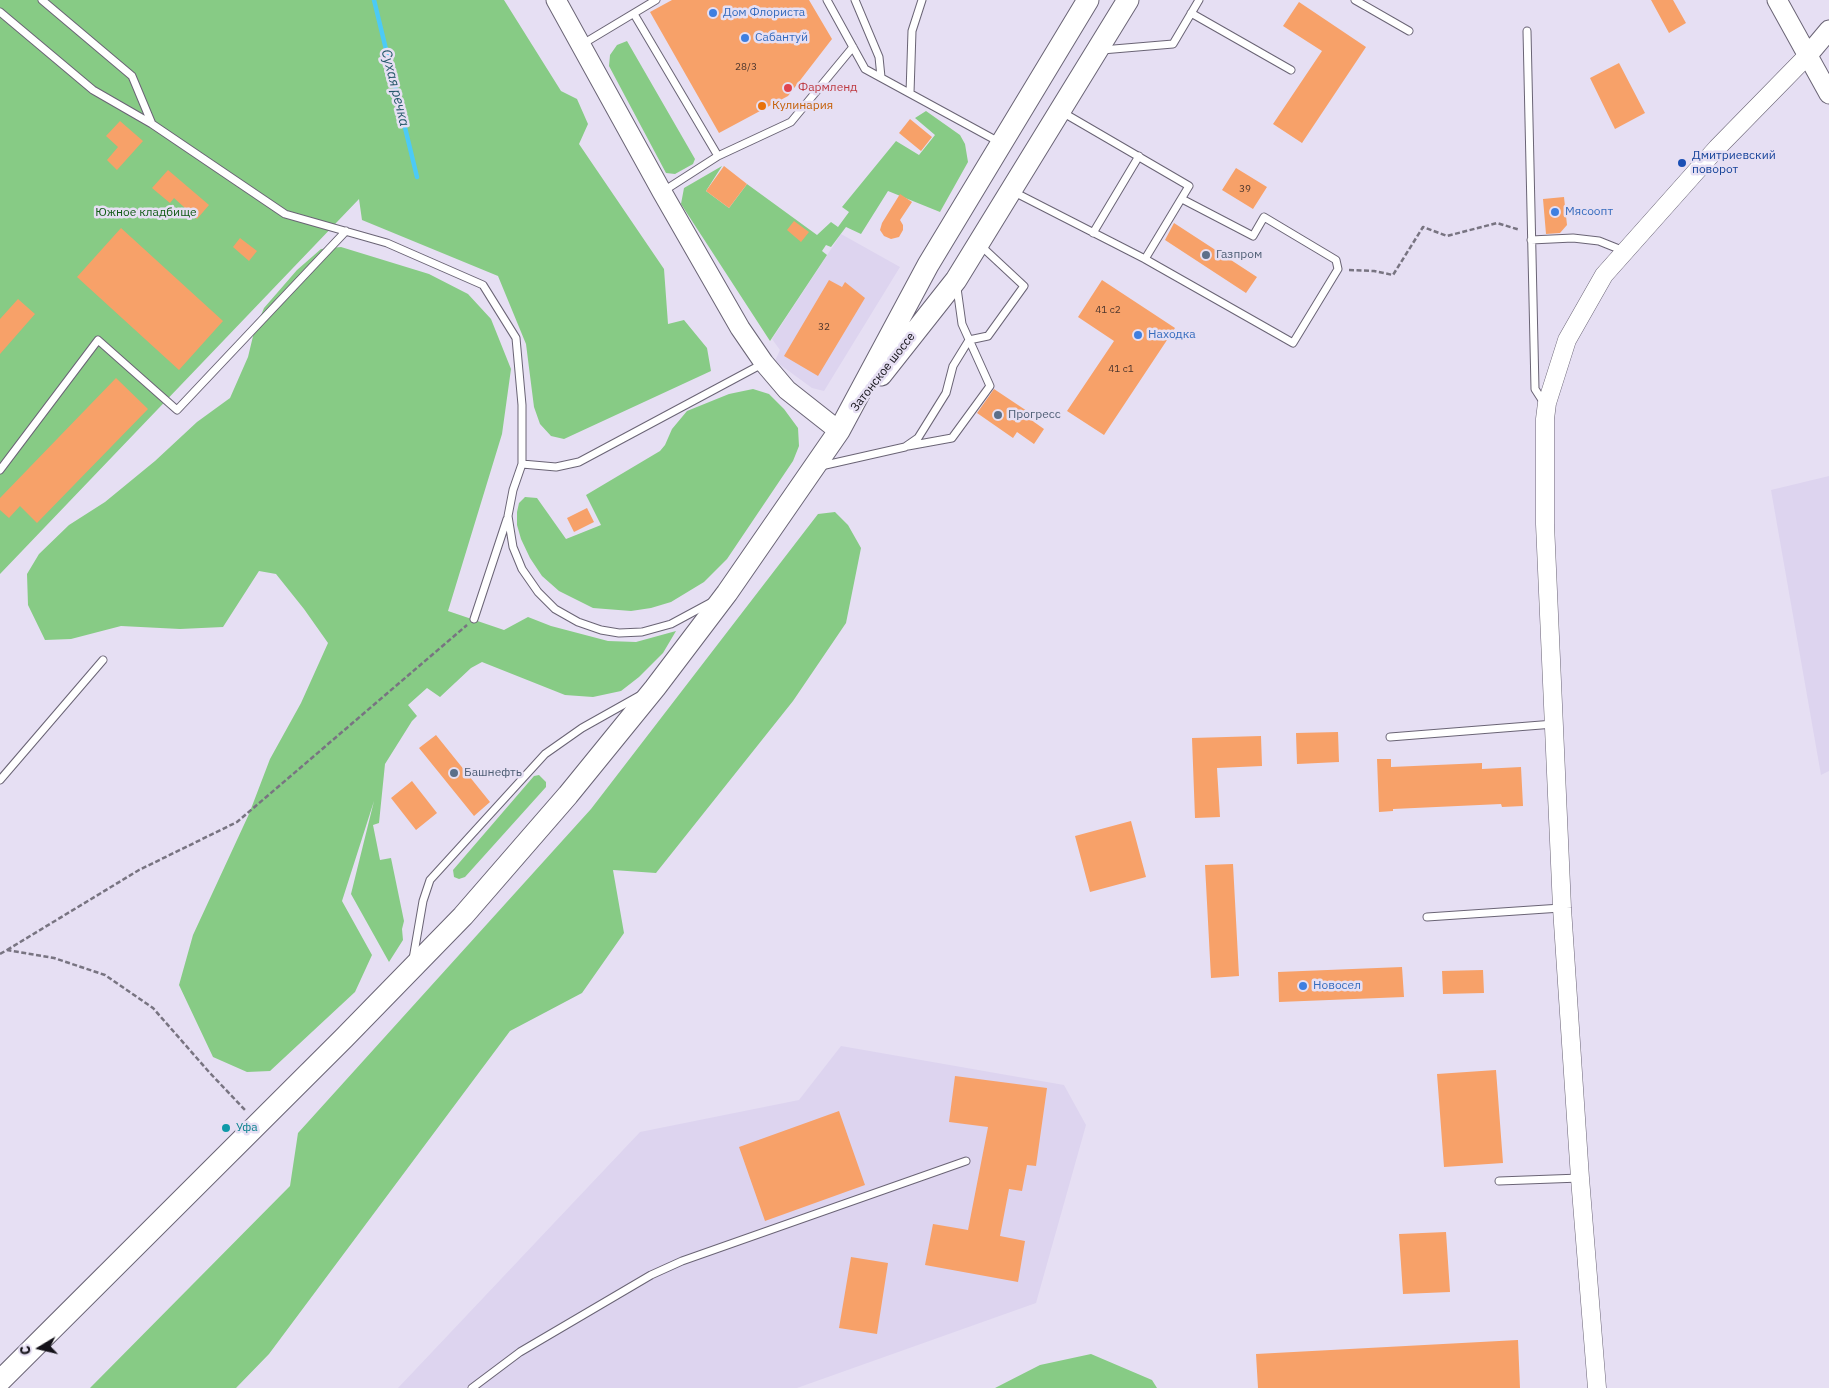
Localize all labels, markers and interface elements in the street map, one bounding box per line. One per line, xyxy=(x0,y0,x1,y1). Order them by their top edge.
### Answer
place label: Дом Флориста xyxy=(723,6,805,20)
marker: Дом Флориста xyxy=(707,7,719,19)
place label: Сабантуй xyxy=(755,31,808,45)
marker: Сабантуй xyxy=(739,32,751,44)
water label: Сухая речка xyxy=(377,48,413,128)
house number: 28/3 xyxy=(735,61,757,73)
place label: Фармленд xyxy=(798,81,857,95)
marker: Фармленд xyxy=(782,82,794,94)
place label: Кулинария xyxy=(772,99,833,113)
marker: Кулинария xyxy=(756,100,768,112)
place label: Дмитриевский поворот xyxy=(1692,149,1776,177)
marker: Дмитриевский поворот xyxy=(1676,157,1688,169)
house number: 39 xyxy=(1239,183,1251,195)
place label: Мясоопт xyxy=(1565,205,1613,219)
park label: Южное кладбище xyxy=(95,206,197,220)
marker: Мясоопт xyxy=(1549,206,1561,218)
place label: Газпром xyxy=(1216,248,1262,262)
marker: Газпром xyxy=(1200,249,1212,261)
house number: 41 с2 xyxy=(1095,304,1121,316)
house number: 32 xyxy=(818,321,830,333)
place label: Находка xyxy=(1148,328,1196,342)
marker: Находка xyxy=(1132,329,1144,341)
street label: Затонское шоссе xyxy=(848,330,918,414)
house number: 41 с1 xyxy=(1108,363,1134,375)
place label: Прогресс xyxy=(1008,408,1061,422)
marker: Прогресс xyxy=(992,409,1004,421)
place label: Башнефть xyxy=(464,766,522,780)
marker: Башнефть xyxy=(448,767,460,779)
place label: Новосел xyxy=(1313,979,1361,993)
marker: Новосел xyxy=(1297,980,1309,992)
place label: Уфа xyxy=(236,1121,258,1135)
marker: Уфа xyxy=(220,1122,232,1134)
north arrow xyxy=(15,1323,65,1373)
text: С xyxy=(16,1344,35,1356)

